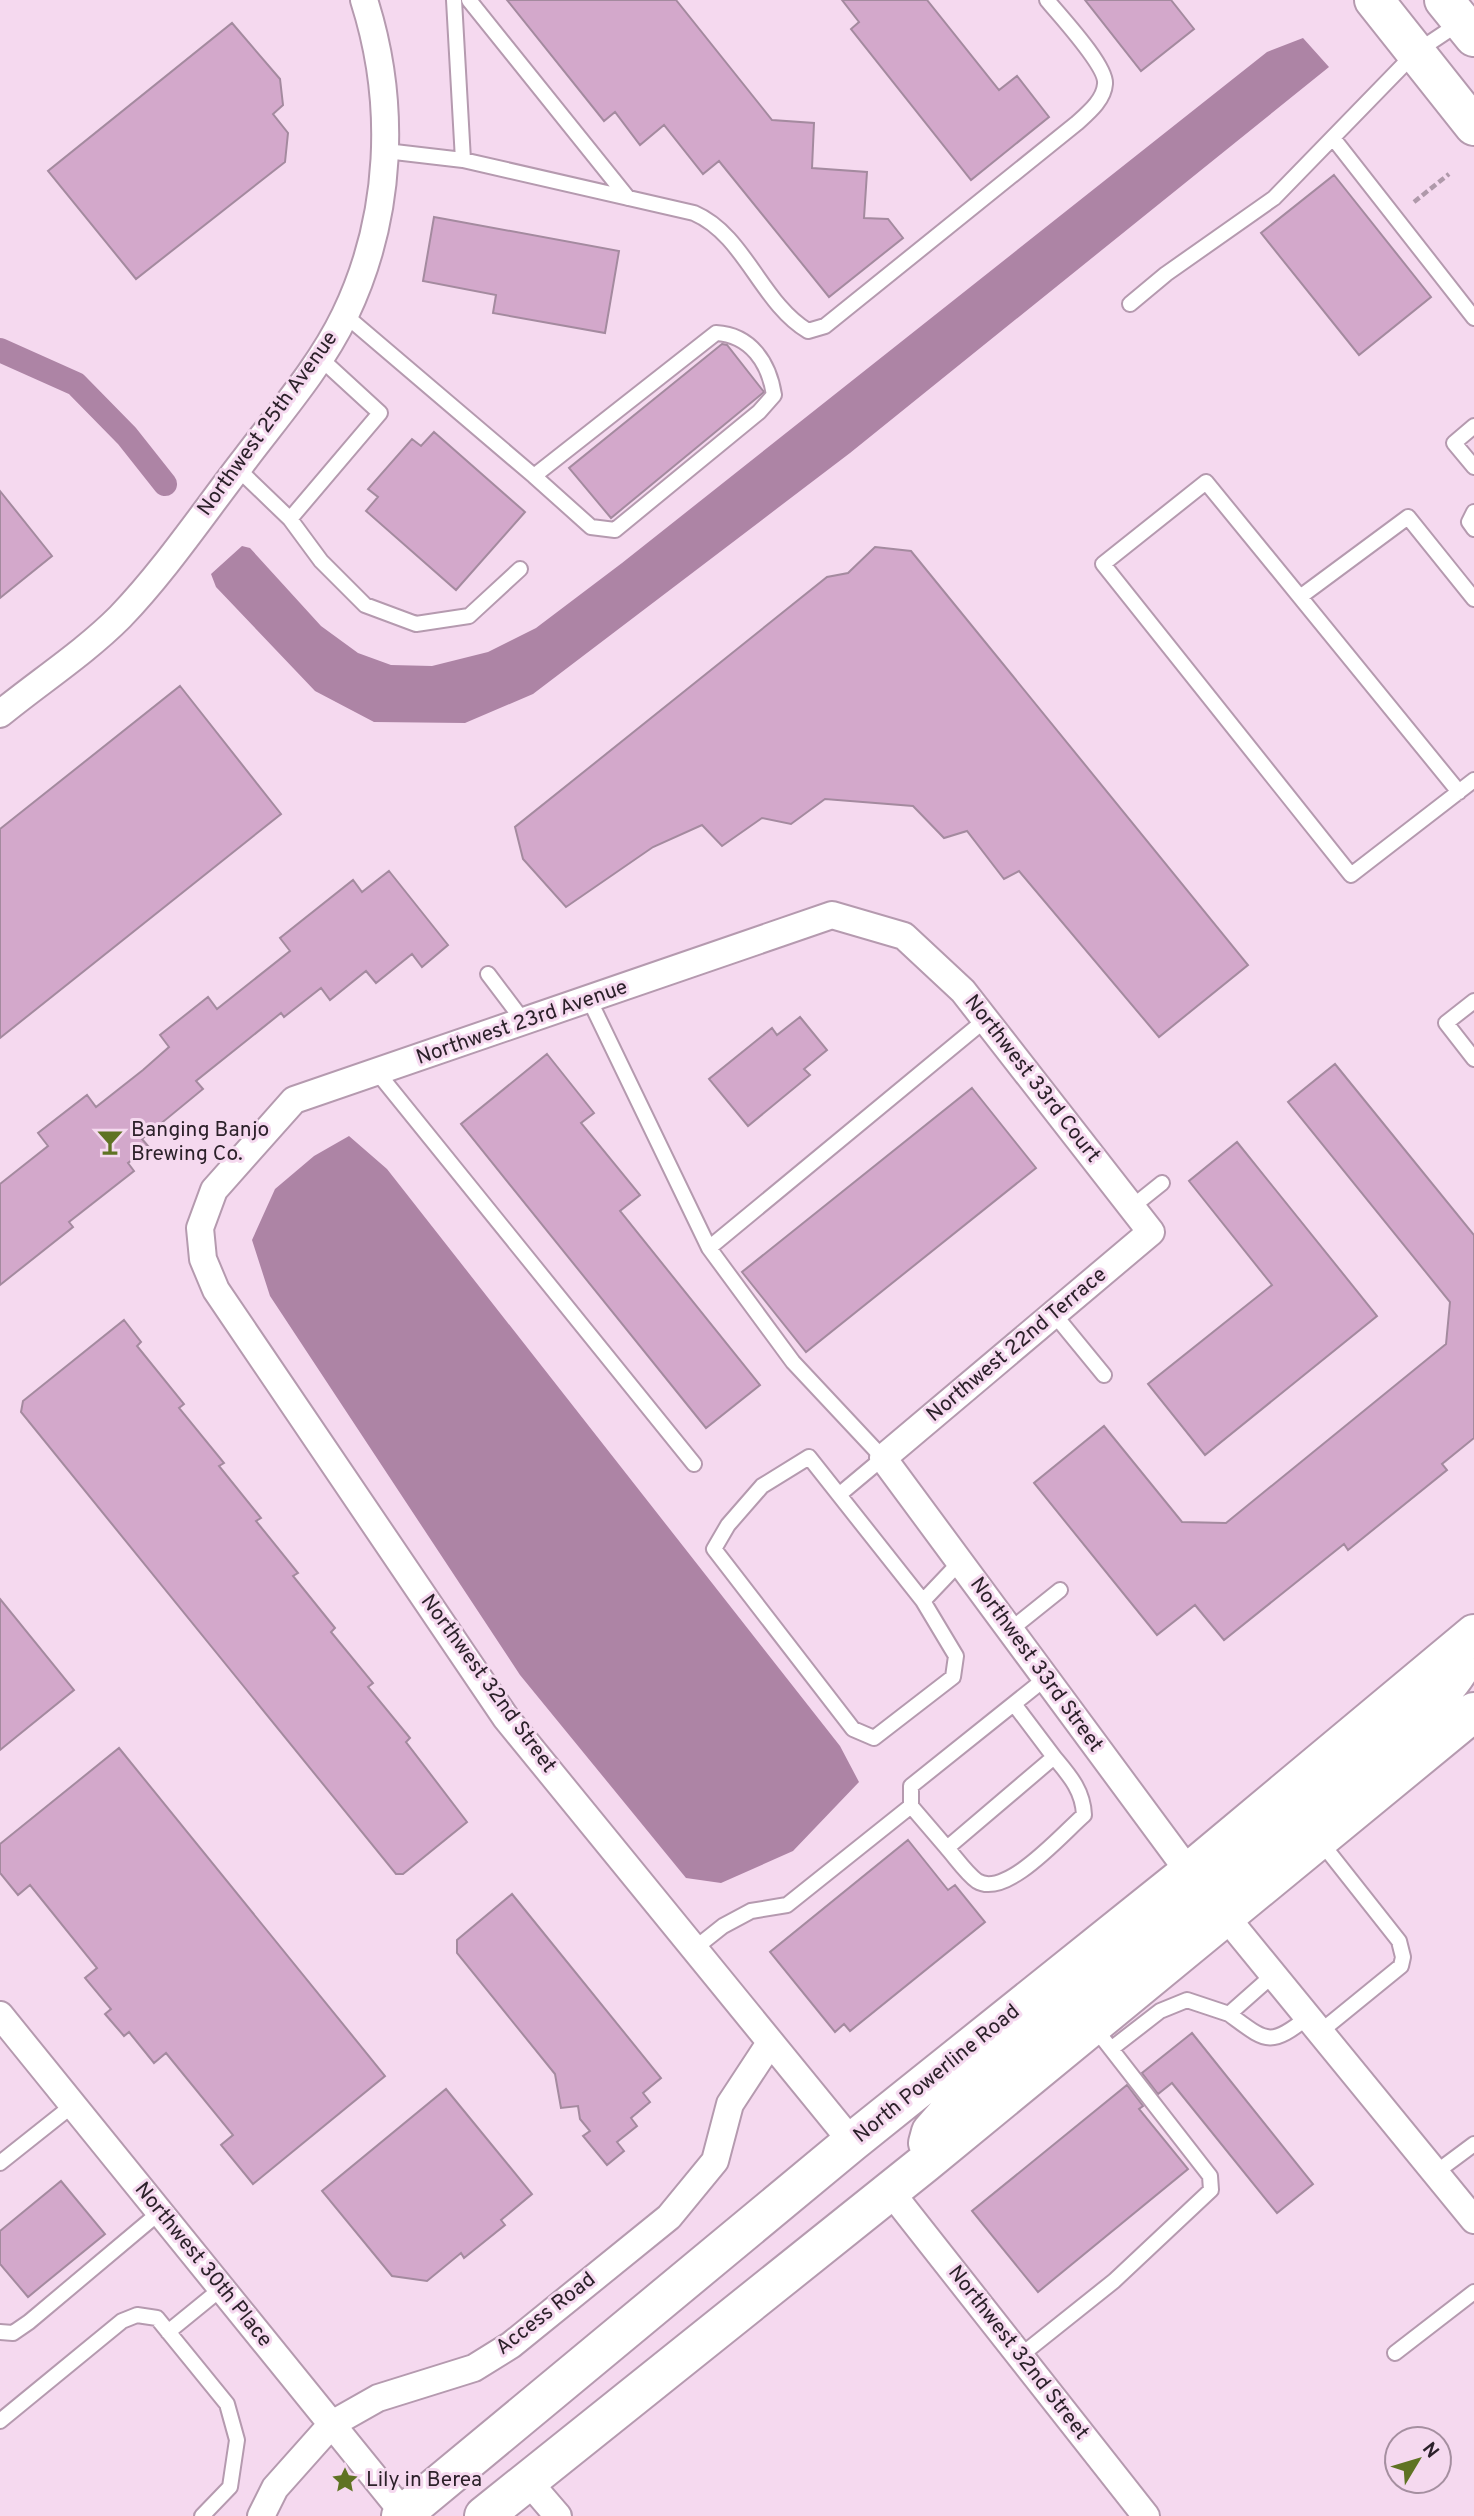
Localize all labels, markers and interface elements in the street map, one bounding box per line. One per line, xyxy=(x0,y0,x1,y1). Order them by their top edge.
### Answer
street label: Northwest 25th Avenue xyxy=(192,326,344,522)
street label: Northwest 23rd Avenue xyxy=(413,974,631,1072)
street label: Northwest 33rd Court xyxy=(958,990,1106,1168)
place label: Banging Banjo Brewing Co. xyxy=(131,1117,269,1168)
bar icon: Banging Banjo Brewing Co. xyxy=(95,1127,125,1157)
street label: Northwest 22nd Terrace xyxy=(921,1262,1113,1428)
street label: Northwest 33rd Street xyxy=(963,1572,1109,1758)
street label: Northwest 32nd Street xyxy=(414,1589,562,1779)
street label: North Powerline Road xyxy=(848,1999,1026,2149)
street label: Northwest 30th Place xyxy=(128,2177,278,2353)
street label: Northwest 32nd Street xyxy=(941,2260,1095,2446)
street label: Access Road xyxy=(491,2267,601,2361)
north arrow xyxy=(1383,2425,1453,2495)
text: N xyxy=(1416,2438,1443,2464)
place icon: Lily in Berea xyxy=(330,2465,360,2495)
place label: Lily in Berea xyxy=(366,2467,482,2494)

